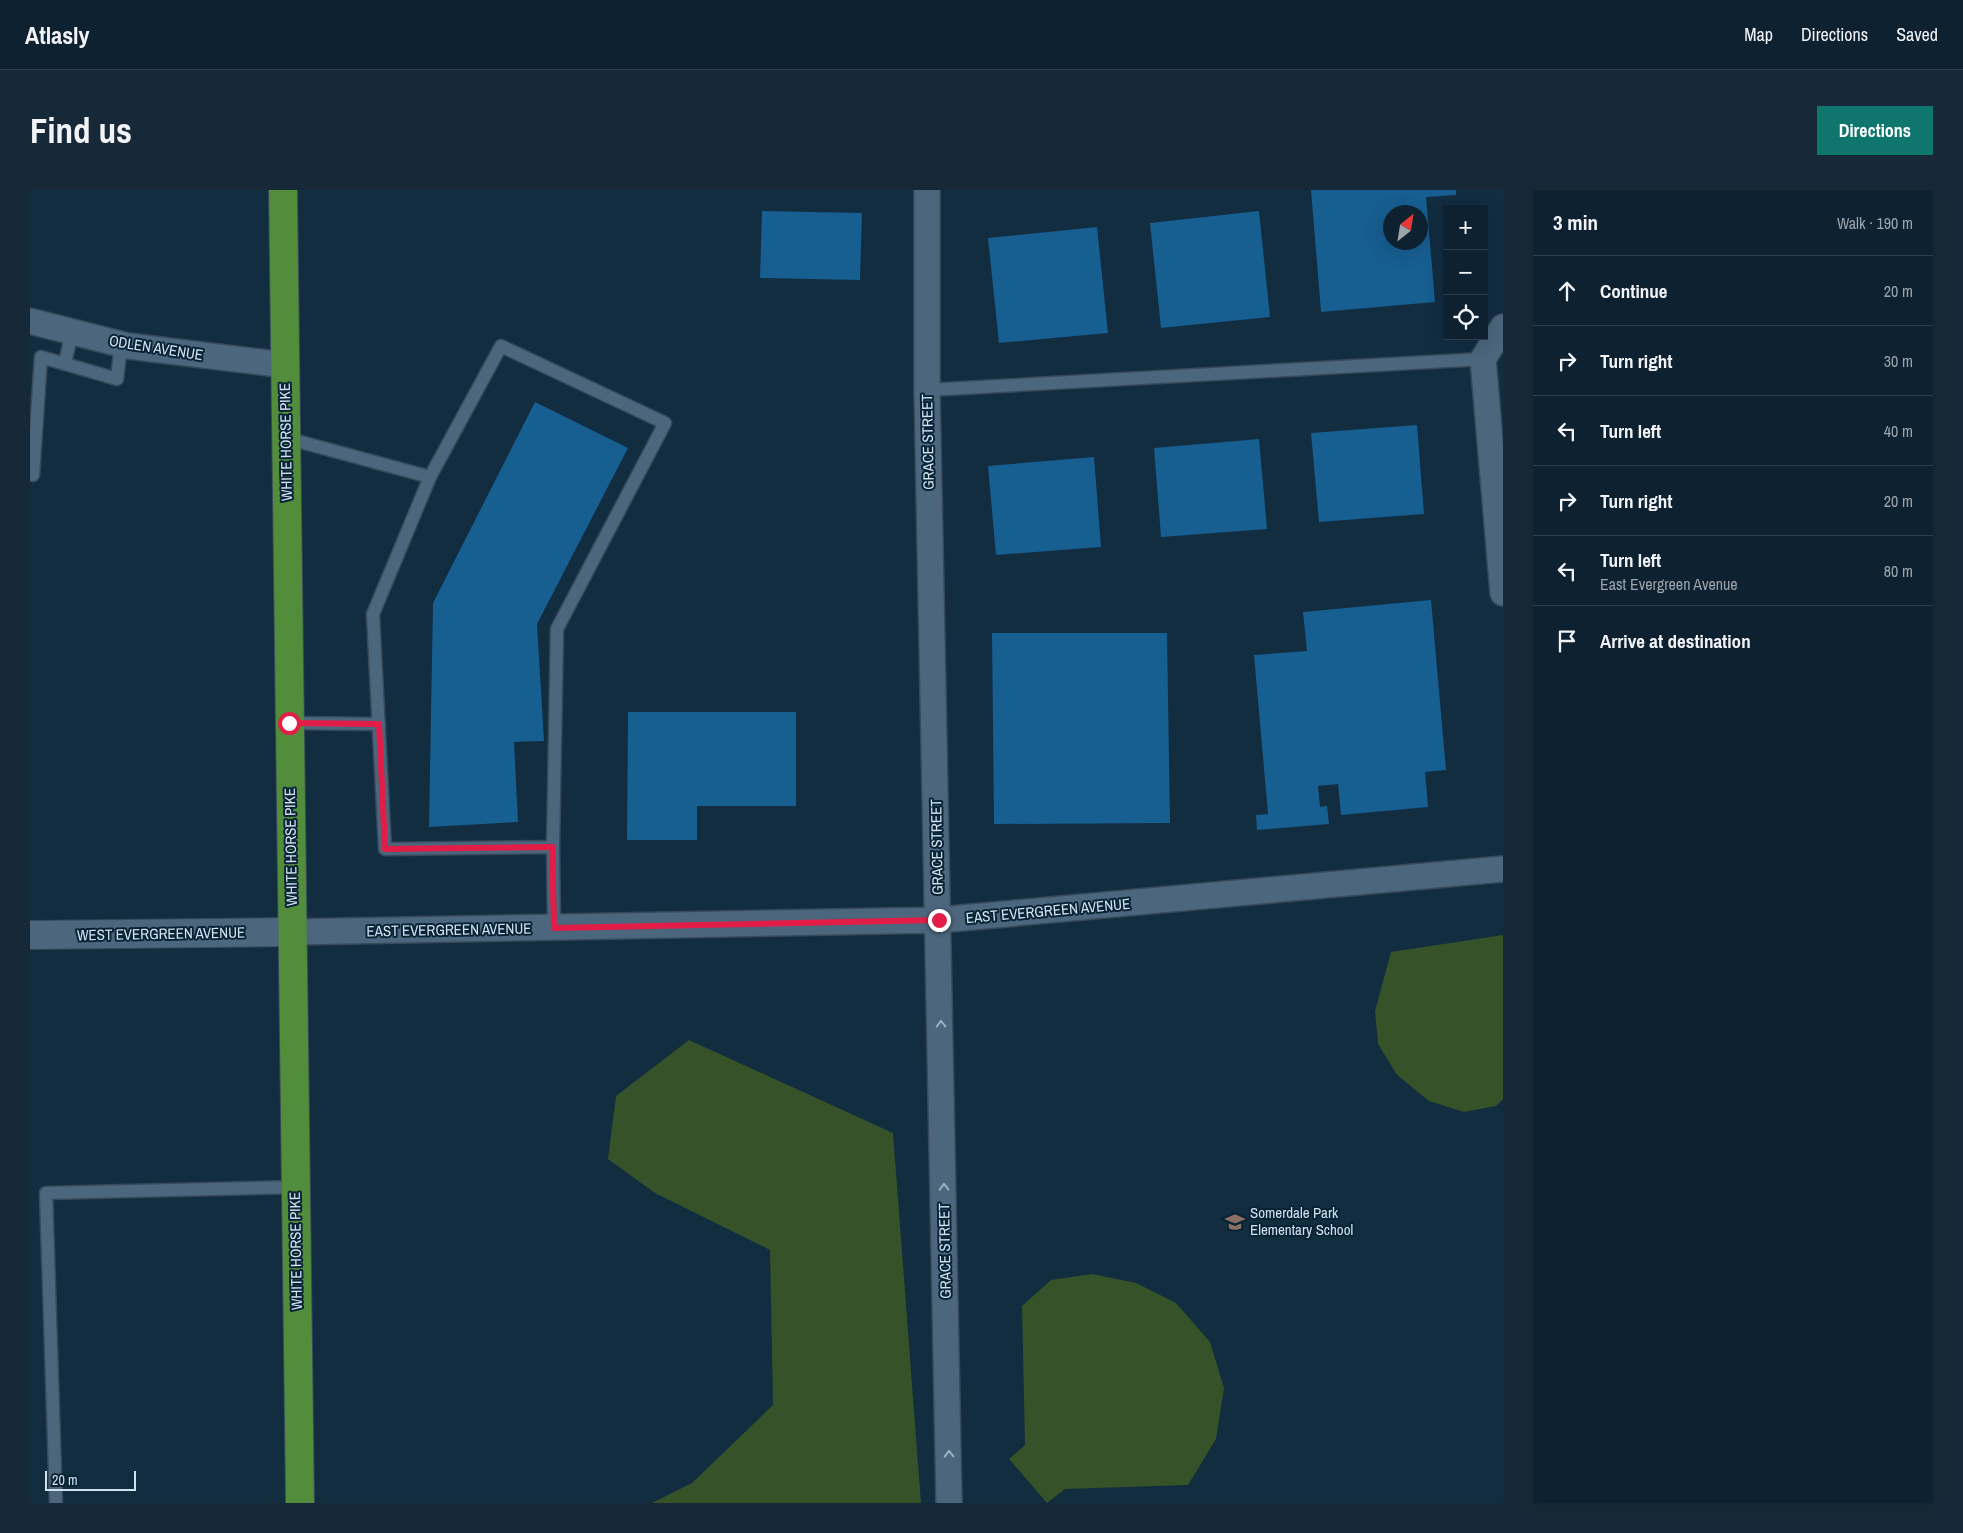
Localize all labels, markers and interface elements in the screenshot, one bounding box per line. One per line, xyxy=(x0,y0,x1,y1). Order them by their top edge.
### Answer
text: Atlasly xyxy=(25,19,90,51)
text: Map xyxy=(1744,22,1773,47)
text: Directions xyxy=(1801,22,1868,47)
text: Saved xyxy=(1896,22,1938,47)
button: Directions xyxy=(1817,106,1933,155)
text: Find us xyxy=(30,107,132,154)
north arrow xyxy=(1383,205,1428,250)
map controls xyxy=(1443,205,1488,340)
button: + xyxy=(1443,205,1488,250)
text: 3 min xyxy=(1553,208,1598,237)
text: Walk · 190 m xyxy=(1837,212,1913,234)
button: − xyxy=(1443,250,1488,295)
icon: ahead xyxy=(1553,277,1581,305)
text: Continue xyxy=(1600,278,1668,304)
text: 20 m xyxy=(1884,280,1913,302)
button: locate xyxy=(1443,295,1488,340)
street label: ODLEN AVENUE xyxy=(108,330,205,365)
icon: right xyxy=(1553,347,1581,375)
text: Turn right xyxy=(1600,348,1672,374)
text: 30 m xyxy=(1884,350,1913,372)
street label: WHITE HORSE PIKE xyxy=(274,383,297,501)
street label: GRACE STREET xyxy=(916,394,939,490)
icon: left xyxy=(1553,417,1581,445)
text: Turn left xyxy=(1600,418,1661,444)
text: 40 m xyxy=(1884,420,1913,442)
icon: right xyxy=(1553,487,1581,515)
text: Turn right xyxy=(1600,488,1672,514)
text: 20 m xyxy=(1884,490,1913,512)
text: Turn left xyxy=(1600,547,1661,573)
icon: left xyxy=(1553,557,1581,585)
text: 80 m xyxy=(1884,560,1913,582)
text: East Evergreen Avenue xyxy=(1600,573,1738,595)
icon: arrive xyxy=(1553,627,1581,655)
text: Arrive at destination xyxy=(1600,628,1751,654)
route start xyxy=(278,712,301,735)
street label: WHITE HORSE PIKE xyxy=(279,788,302,906)
street label: GRACE STREET xyxy=(925,799,948,895)
street label: EAST EVERGREEN AVENUE xyxy=(965,893,1131,928)
route end xyxy=(928,909,951,932)
street label: EAST EVERGREEN AVENUE xyxy=(366,918,532,941)
street label: WEST EVERGREEN AVENUE xyxy=(77,922,245,945)
one-way arrow xyxy=(936,1020,946,1028)
one-way arrow xyxy=(939,1183,949,1190)
street label: WHITE HORSE PIKE xyxy=(284,1192,307,1310)
place label: Somerdale Park Elementary School xyxy=(1250,1202,1353,1240)
street label: GRACE STREET xyxy=(933,1203,956,1299)
school or university icon: Somerdale Park Elementary School xyxy=(1224,1211,1246,1233)
one-way arrow xyxy=(944,1450,955,1458)
scale bar xyxy=(45,1468,136,1491)
text: 20 m xyxy=(52,1471,78,1489)

